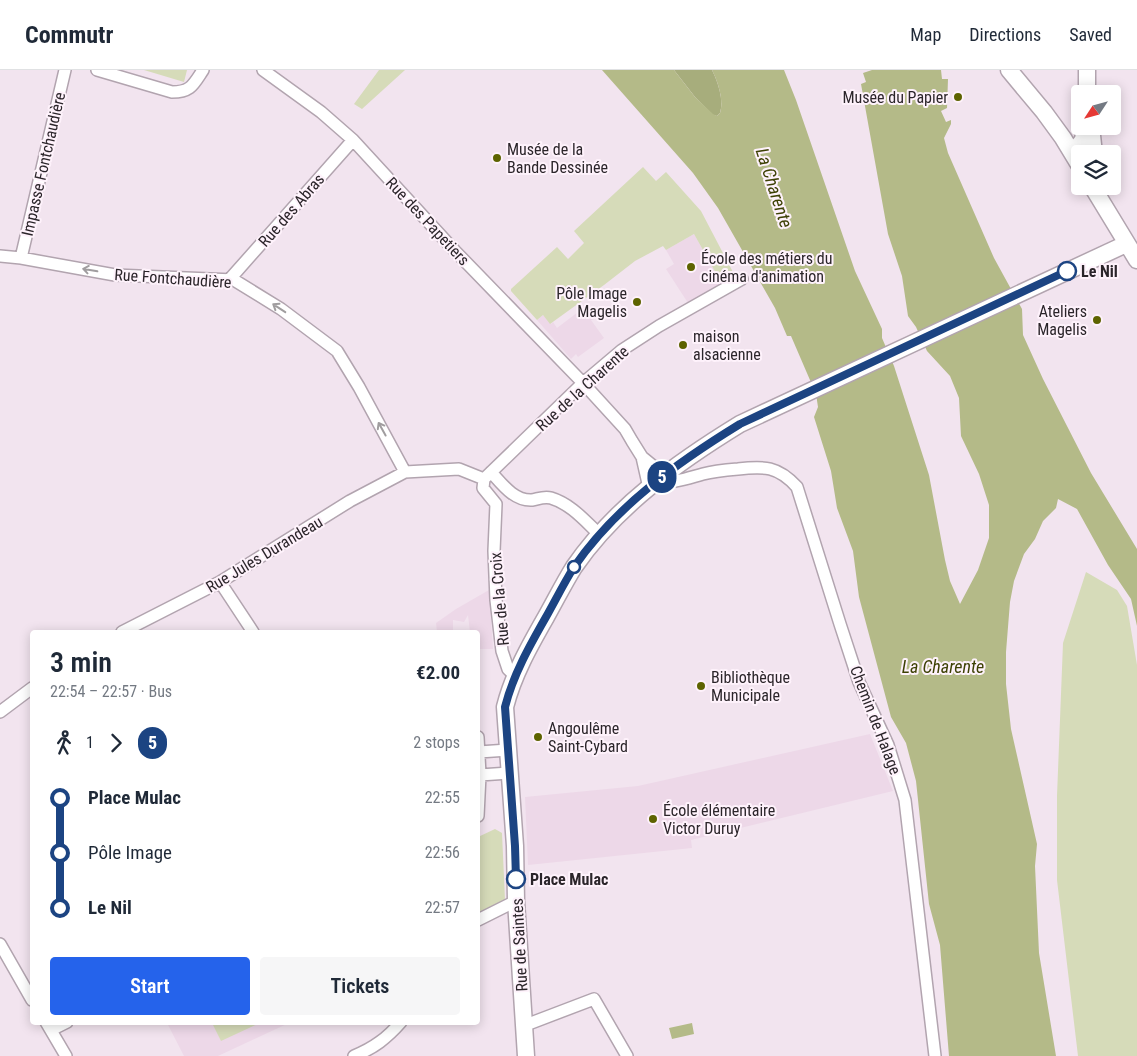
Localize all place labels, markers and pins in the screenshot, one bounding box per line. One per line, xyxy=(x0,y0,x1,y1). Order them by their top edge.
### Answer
place label: Musée du Papier xyxy=(842,88,948,107)
marker: Musée du Papier xyxy=(952,91,964,103)
place label: Musée de la Bande Dessinée xyxy=(507,140,608,177)
marker: Musée de la Bande Dessinée xyxy=(491,152,503,164)
place label: École des métiers du cinéma d'animation xyxy=(701,249,832,286)
marker: École des métiers du cinéma d'animation xyxy=(685,261,697,273)
marker: Le Nil xyxy=(1057,261,1077,281)
place label: Le Nil xyxy=(1081,262,1118,281)
place label: Pôle Image Magelis xyxy=(556,284,627,321)
marker: Pôle Image Magelis xyxy=(631,296,643,308)
place label: Ateliers Magelis xyxy=(1037,302,1087,339)
marker: Ateliers Magelis xyxy=(1091,314,1103,326)
place label: maison alsacienne xyxy=(693,327,761,364)
marker: maison alsacienne xyxy=(677,339,689,351)
unlabelled marker xyxy=(567,560,581,574)
place label: Bibliothèque Municipale xyxy=(711,668,790,705)
marker: Bibliothèque Municipale xyxy=(695,680,707,692)
place label: Angoulême Saint-Cybard xyxy=(548,719,628,756)
marker: Angoulême Saint-Cybard xyxy=(532,731,544,743)
place label: École élémentaire Victor Duruy xyxy=(663,801,775,838)
marker: École élémentaire Victor Duruy xyxy=(647,813,659,825)
marker: Place Mulac xyxy=(506,869,526,889)
place label: Place Mulac xyxy=(530,870,608,889)

